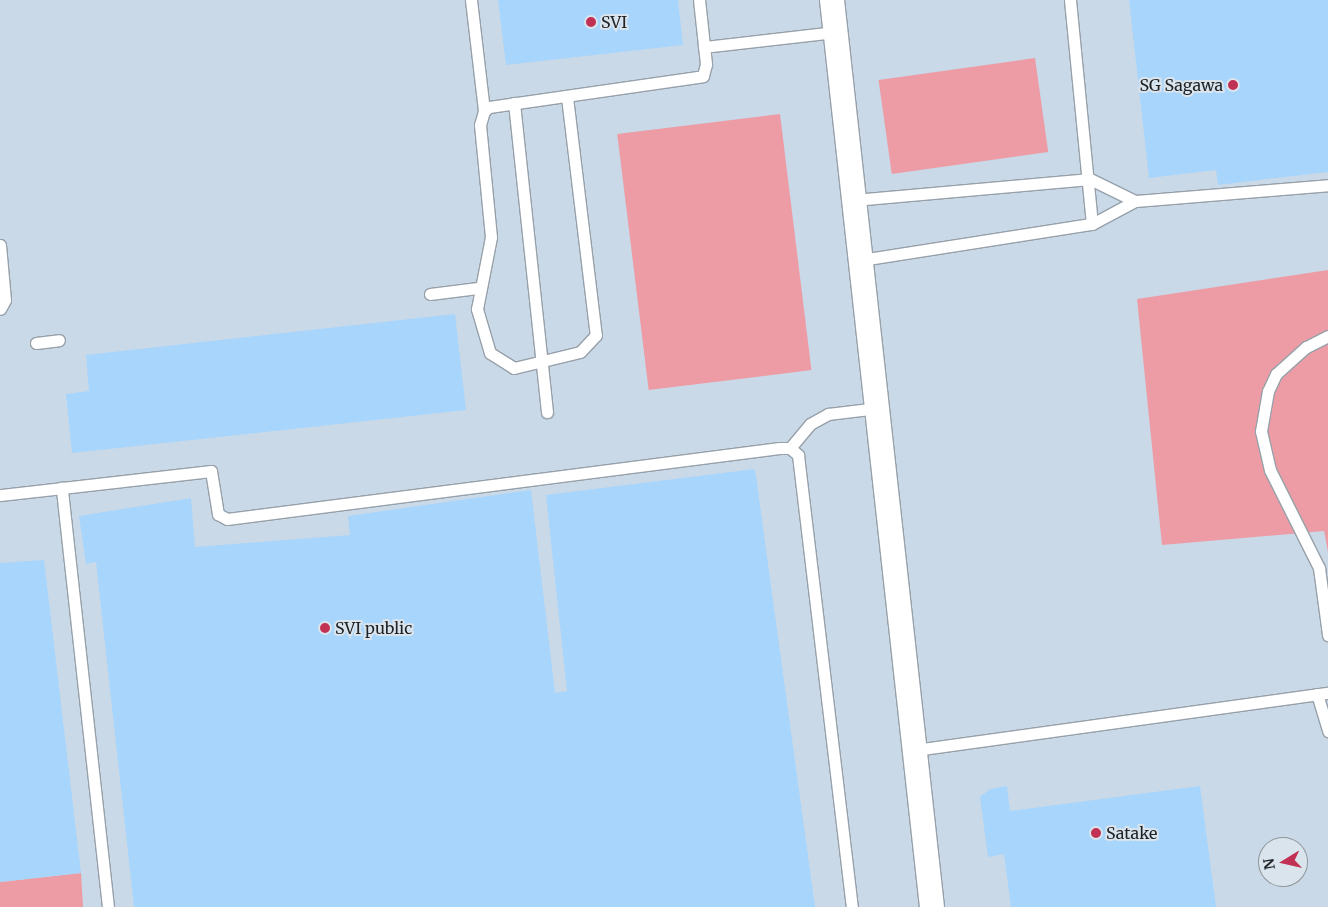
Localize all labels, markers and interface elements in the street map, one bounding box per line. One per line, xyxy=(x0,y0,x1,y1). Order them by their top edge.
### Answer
place label: SVI xyxy=(601,12,627,32)
marker: SVI xyxy=(585,16,597,28)
place label: SG Sagawa xyxy=(1139,75,1223,95)
marker: SG Sagawa xyxy=(1227,79,1239,91)
place label: SVI public xyxy=(335,618,412,638)
marker: SVI public xyxy=(319,622,331,634)
place label: Satake xyxy=(1106,823,1157,843)
marker: Satake xyxy=(1090,827,1102,839)
north arrow xyxy=(1258,837,1308,887)
text: N xyxy=(1259,857,1279,871)

